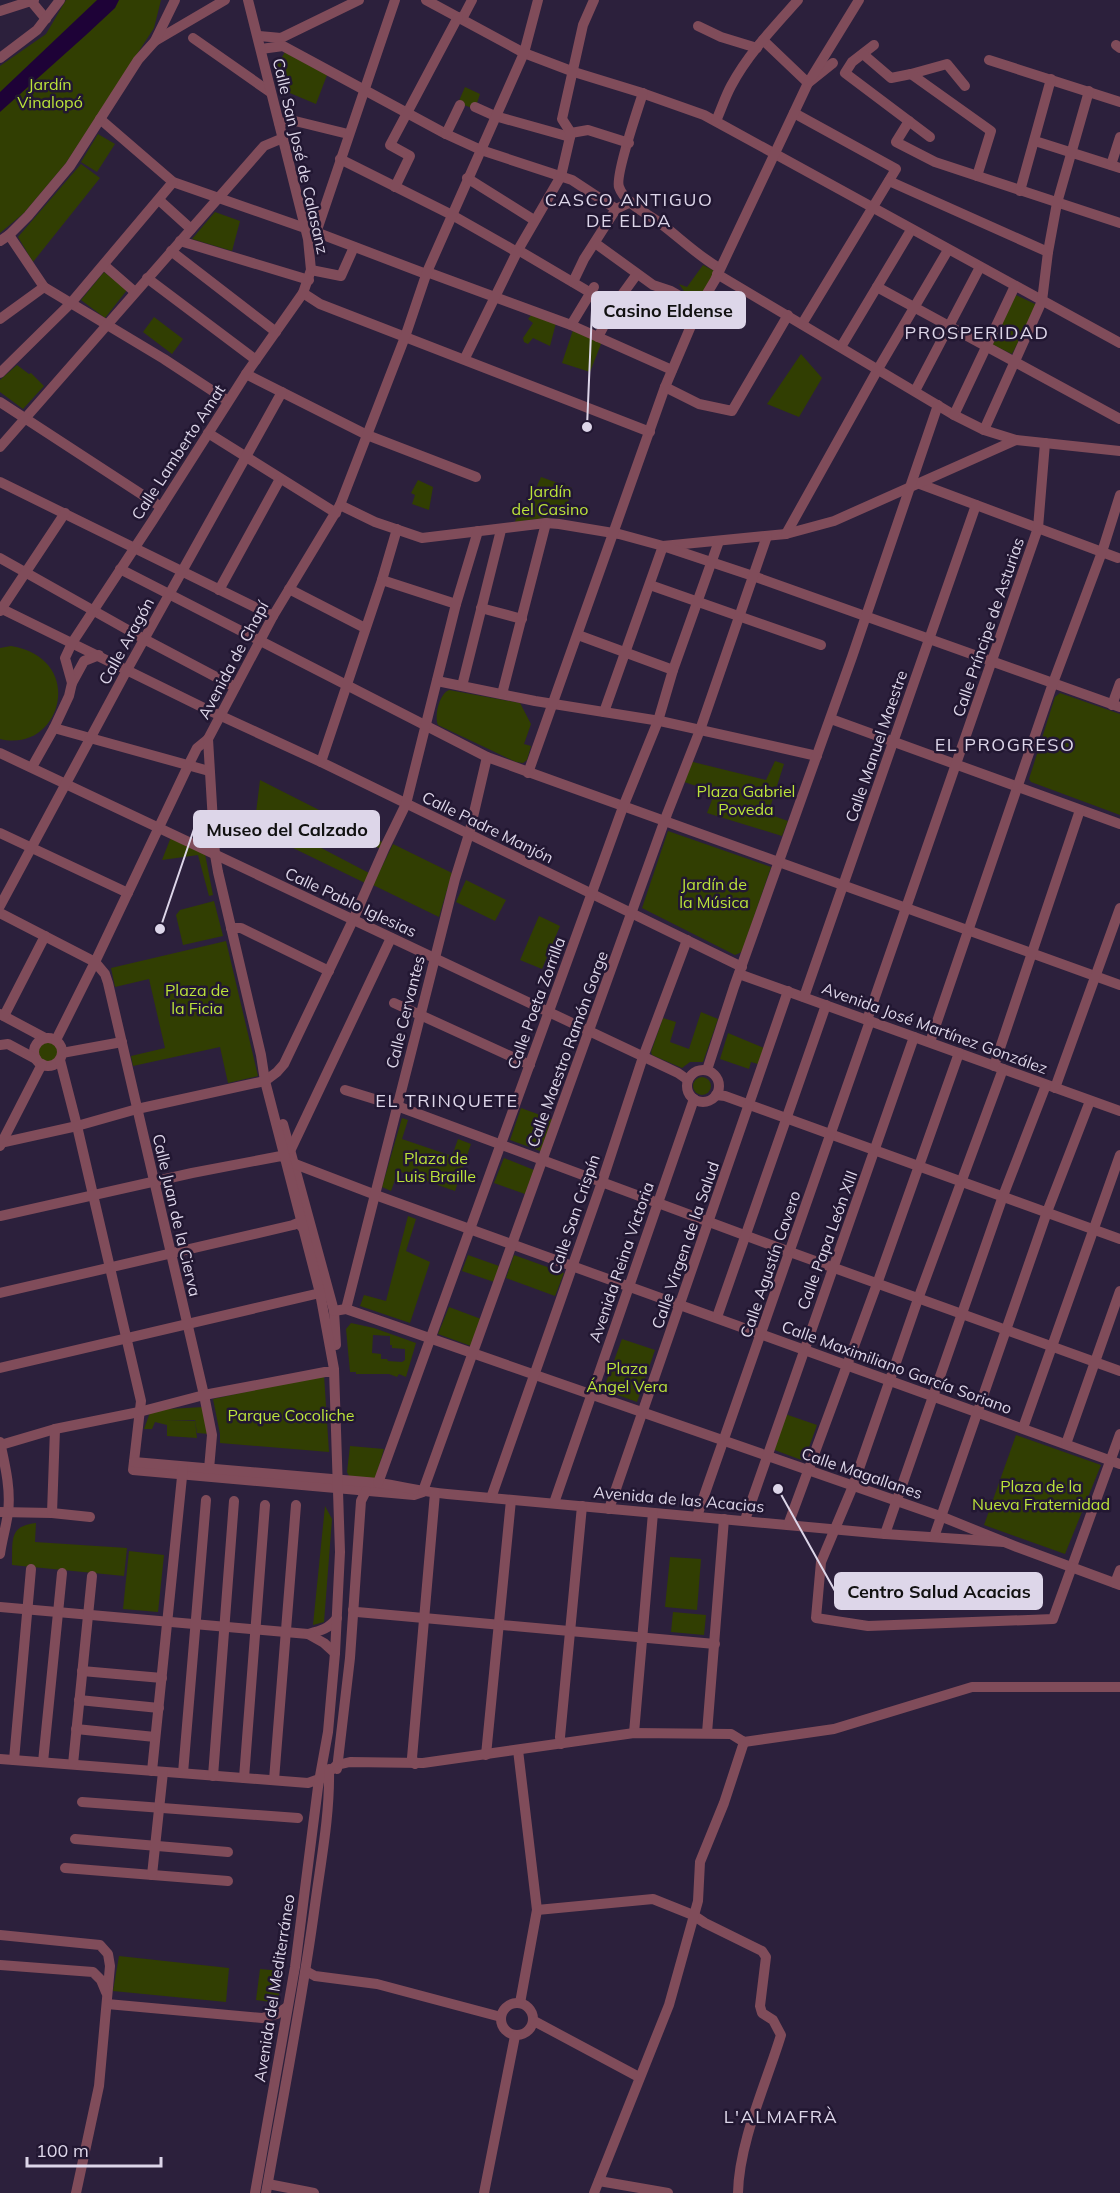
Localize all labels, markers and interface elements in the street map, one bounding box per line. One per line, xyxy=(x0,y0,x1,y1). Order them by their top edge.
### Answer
street label: Calle San José de Calasanz xyxy=(269,56,333,256)
park label: Jardín Vinalopó xyxy=(17,74,83,112)
district label: CASCO ANTIGUO DE ELDA xyxy=(545,188,713,232)
callout: Casino Eldense xyxy=(592,292,745,328)
text: Casino Eldense xyxy=(603,299,733,322)
district label: PROSPERIDAD xyxy=(904,321,1050,344)
street label: Calle Lamberto Amat xyxy=(127,380,229,524)
park label: Jardín del Casino xyxy=(512,481,588,519)
street label: Calle Príncipe de Asturias xyxy=(948,535,1028,719)
street label: Calle Aragón xyxy=(94,594,158,688)
street label: Avenida de Chapí xyxy=(193,597,273,722)
street label: Calle Manuel Maestre xyxy=(841,667,911,825)
district label: EL PROGRESO xyxy=(935,733,1075,756)
park label: Plaza Gabriel Poveda xyxy=(697,781,795,819)
street label: Calle Padre Manjón xyxy=(419,787,557,867)
callout: Museo del Calzado xyxy=(194,811,379,847)
text: Museo del Calzado xyxy=(206,818,368,841)
street label: Calle Pablo Iglesias xyxy=(282,863,420,941)
park label: Jardín de la Música xyxy=(679,874,749,912)
street label: Calle Poeta Zorrilla xyxy=(503,934,569,1072)
street label: Calle Maestro Ramón Gorge xyxy=(522,948,612,1150)
street label: Calle Cervantes xyxy=(381,953,429,1071)
street label: Avenida José Martínez González xyxy=(819,978,1051,1078)
park label: Plaza de la Ficia xyxy=(165,980,229,1018)
district label: EL TRINQUETE xyxy=(375,1089,519,1112)
street label: Calle Juan de la Cierva xyxy=(149,1132,205,1298)
park label: Plaza de Luis Braille xyxy=(396,1148,476,1186)
street label: Calle San Crispín xyxy=(544,1152,604,1276)
street label: Calle Virgen de la Salud xyxy=(647,1159,723,1331)
street label: Calle Papa León XIII xyxy=(793,1168,861,1312)
street label: Avenida Reina Victoria xyxy=(584,1179,658,1345)
street label: Calle Agustín Cavero xyxy=(735,1188,805,1340)
street label: Calle Maximiliano García Soriano xyxy=(779,1316,1015,1418)
park label: Plaza Ángel Vera xyxy=(586,1358,668,1396)
park label: Parque Cocoliche xyxy=(227,1405,355,1425)
street label: Calle Magallanes xyxy=(799,1443,925,1503)
park label: Plaza de la Nueva Fraternidad xyxy=(972,1476,1110,1514)
street label: Avenida de las Acacias xyxy=(593,1482,765,1516)
callout: Centro Salud Acacias xyxy=(835,1573,1042,1609)
text: Centro Salud Acacias xyxy=(847,1580,1031,1603)
street label: Avenida del Mediterráneo xyxy=(249,1893,299,2083)
district label: L'ALMAFRÀ xyxy=(724,2105,838,2128)
scale bar xyxy=(27,2130,160,2168)
text: 100 m xyxy=(36,2139,89,2162)

